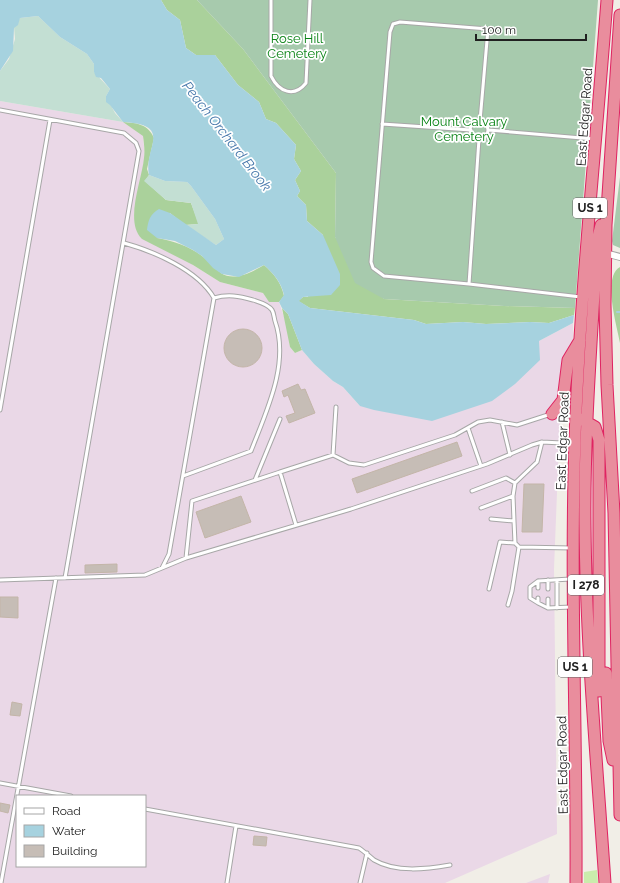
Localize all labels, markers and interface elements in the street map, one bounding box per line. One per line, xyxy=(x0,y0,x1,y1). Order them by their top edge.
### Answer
scale bar xyxy=(476,16,586,42)
text: 100 m xyxy=(482,23,516,37)
park label: Rose Hill Cemetery xyxy=(267,31,327,61)
street label: East Edgar Road xyxy=(574,67,595,167)
water label: Peach Orchard Brook xyxy=(179,78,275,194)
park label: Mount Calvary Cemetery xyxy=(421,114,507,144)
road number: US 1 xyxy=(573,198,607,218)
street label: East Edgar Road xyxy=(553,391,572,491)
road number: I 278 xyxy=(568,575,604,595)
road number: US 1 xyxy=(558,657,592,677)
street label: East Edgar Road xyxy=(554,716,571,814)
legend xyxy=(16,795,146,867)
text: Road xyxy=(52,804,81,818)
text: Water xyxy=(52,824,86,838)
text: Building xyxy=(52,844,98,858)

